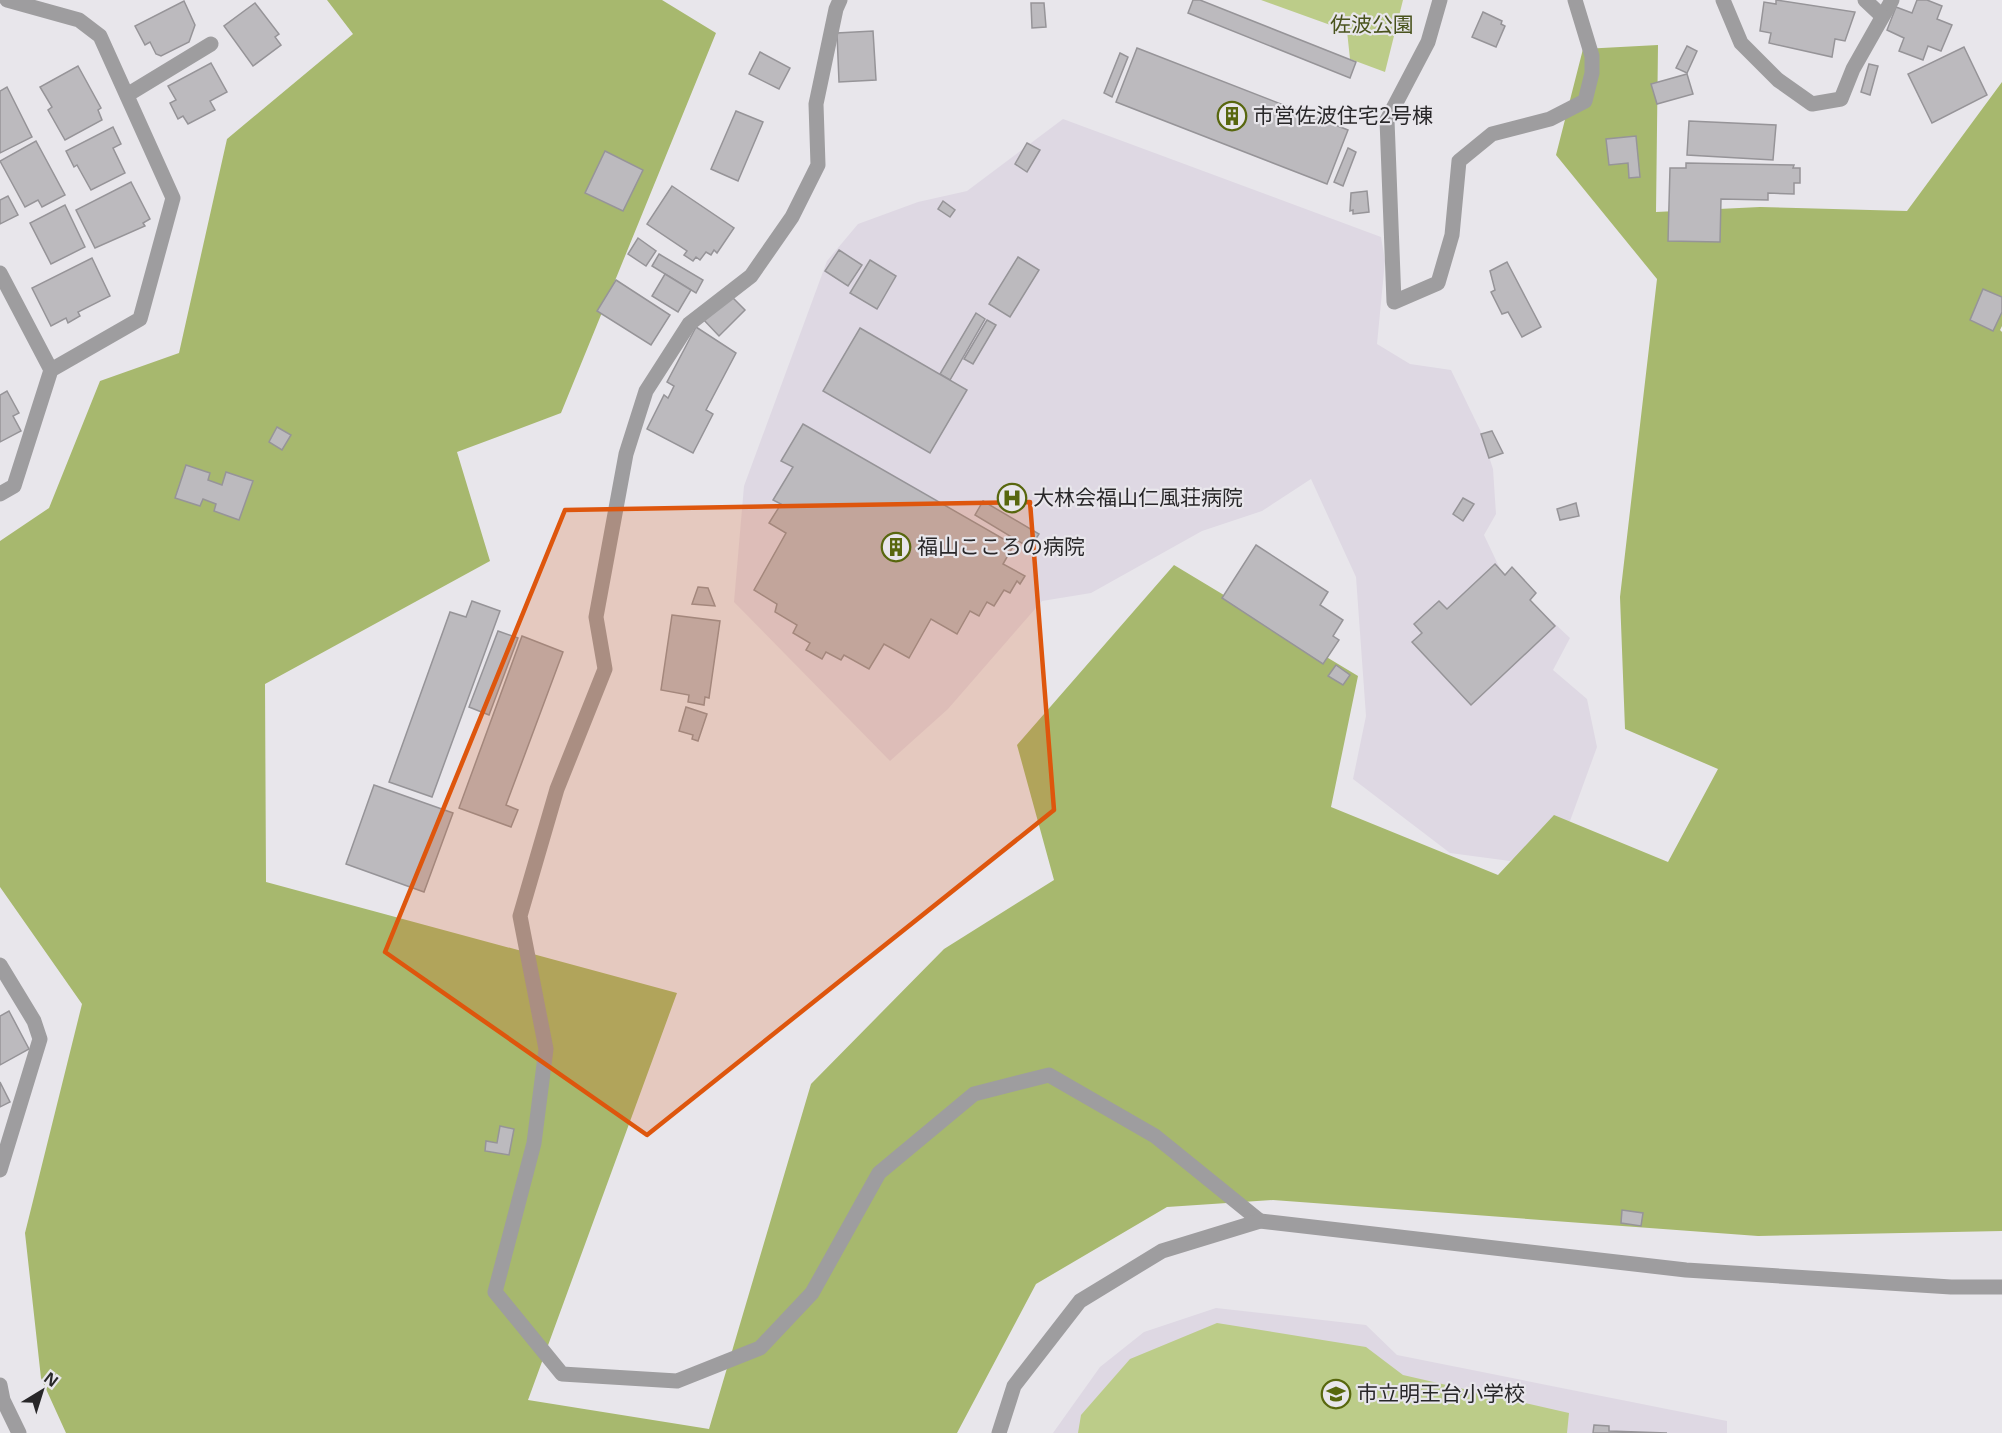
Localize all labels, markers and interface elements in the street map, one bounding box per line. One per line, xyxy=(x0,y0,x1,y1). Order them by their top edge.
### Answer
park label: 佐波公園 xyxy=(1330,10,1414,38)
building icon: 市営佐波住宅2号棟 xyxy=(1216,100,1248,132)
place label: 市営佐波住宅2号棟 xyxy=(1253,101,1433,129)
hospital icon: 大林会福山仁風荘病院 xyxy=(996,482,1028,514)
place label: 大林会福山仁風荘病院 xyxy=(1033,483,1243,511)
building icon: 福山こころの病院 xyxy=(880,531,912,563)
place label: 福山こころの病院 xyxy=(917,532,1085,560)
north arrow xyxy=(12,1361,72,1421)
text: N xyxy=(39,1367,63,1392)
school or university icon: 市立明王台小学校 xyxy=(1320,1378,1352,1410)
place label: 市立明王台小学校 xyxy=(1357,1379,1525,1407)

